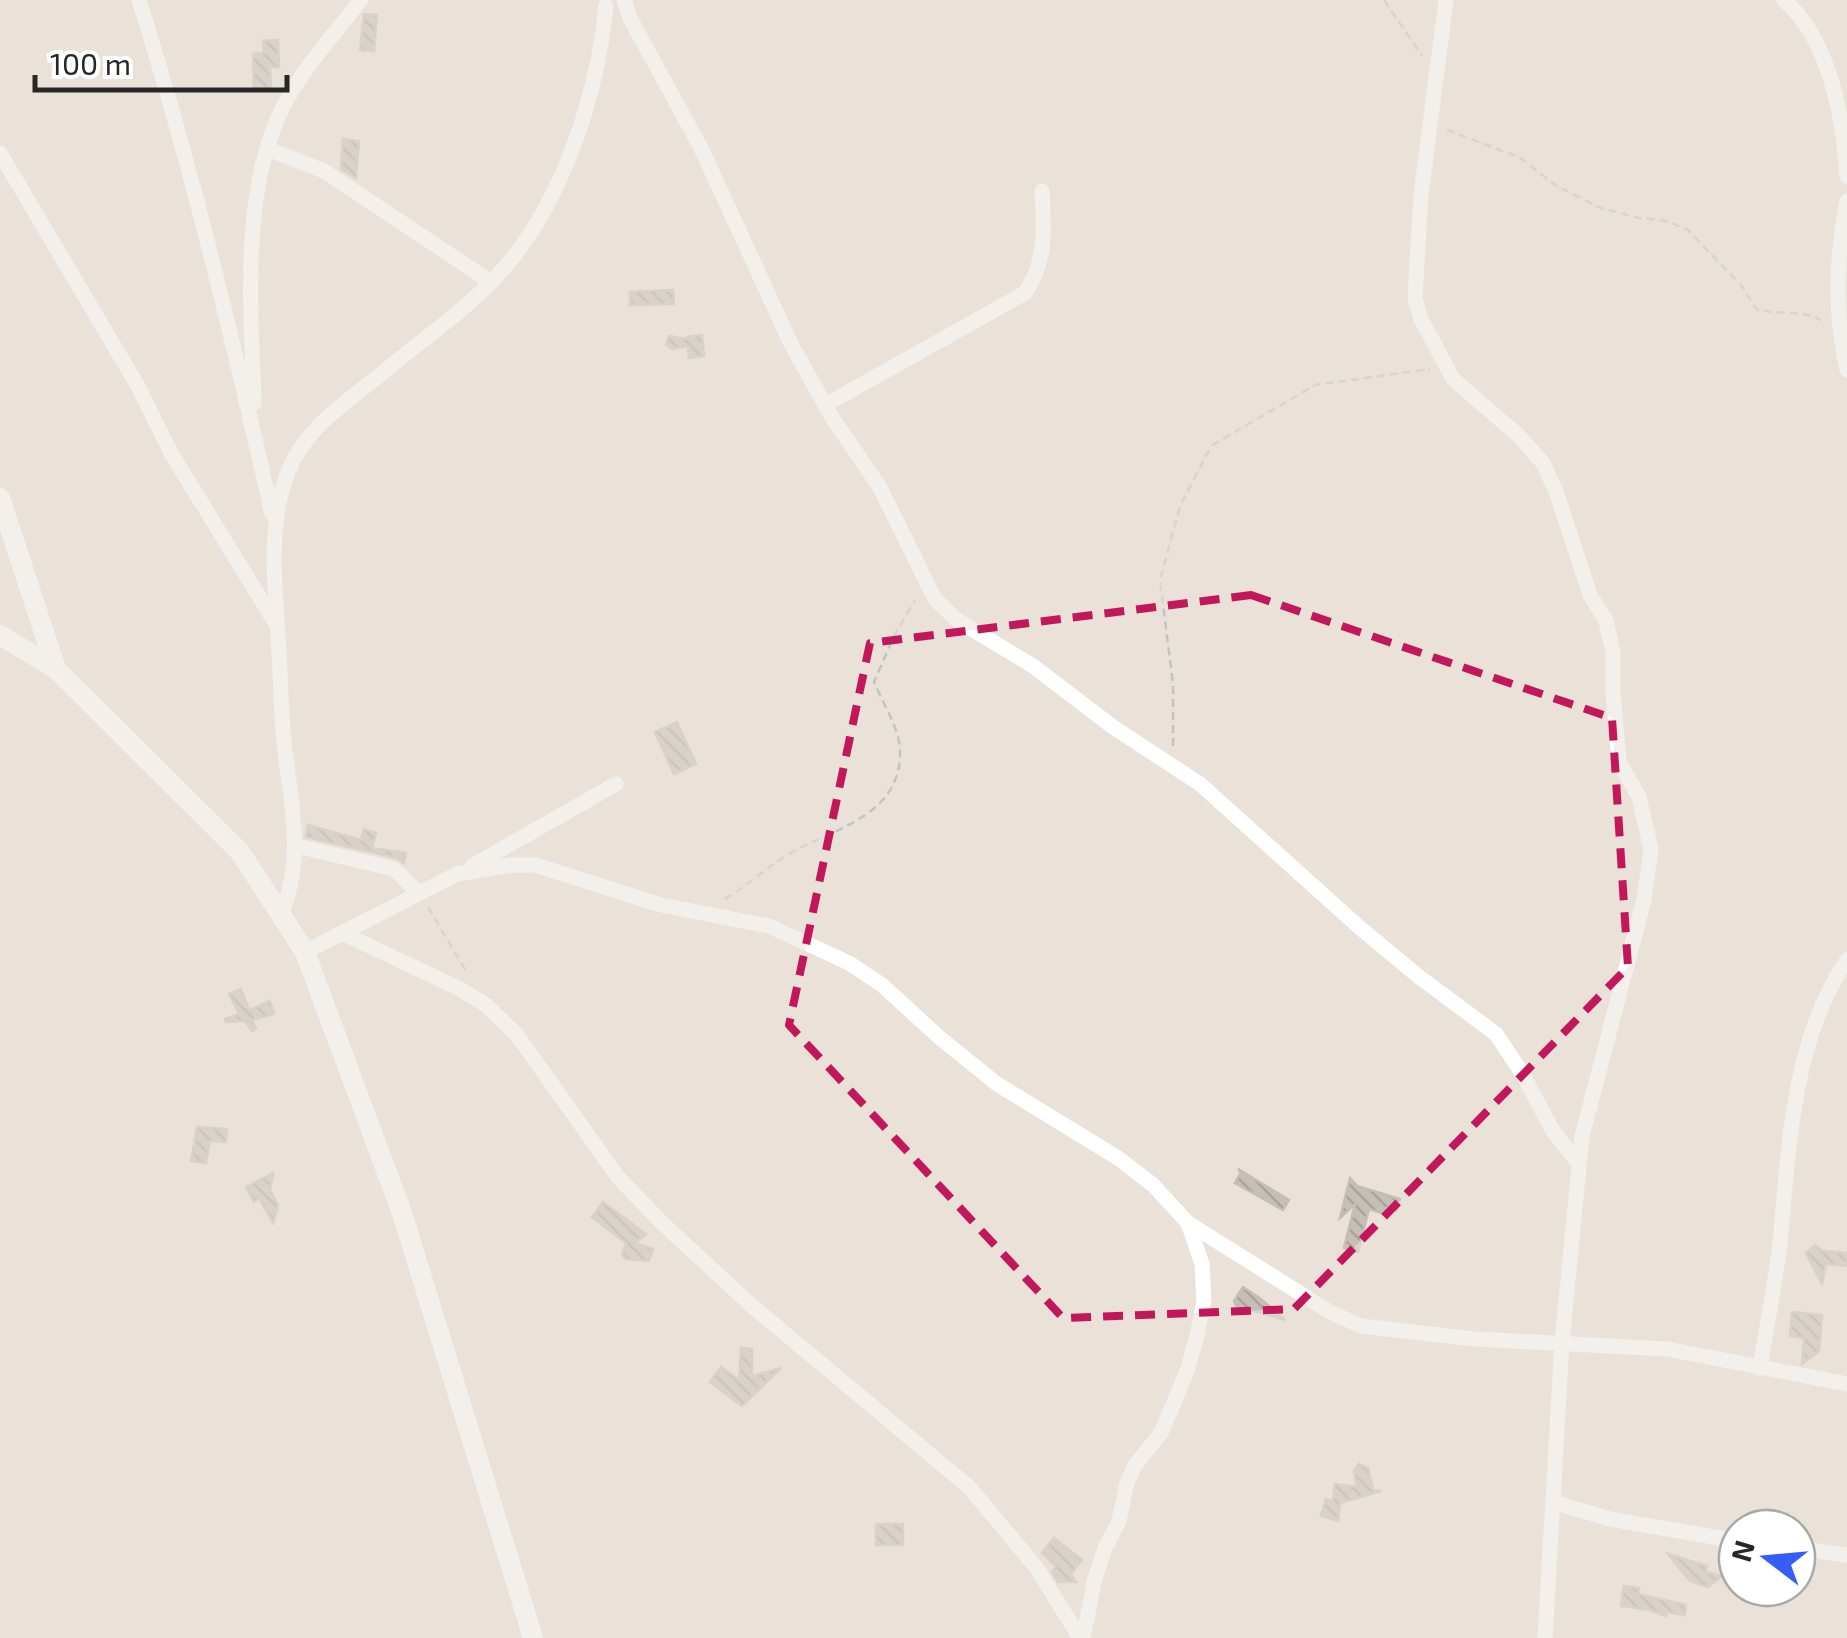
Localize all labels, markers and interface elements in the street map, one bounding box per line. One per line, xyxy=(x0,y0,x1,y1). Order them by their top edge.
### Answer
scale bar xyxy=(35,30,288,92)
text: 100 m xyxy=(50,45,131,81)
north arrow xyxy=(1717,1508,1817,1608)
text: N xyxy=(1723,1536,1761,1565)

